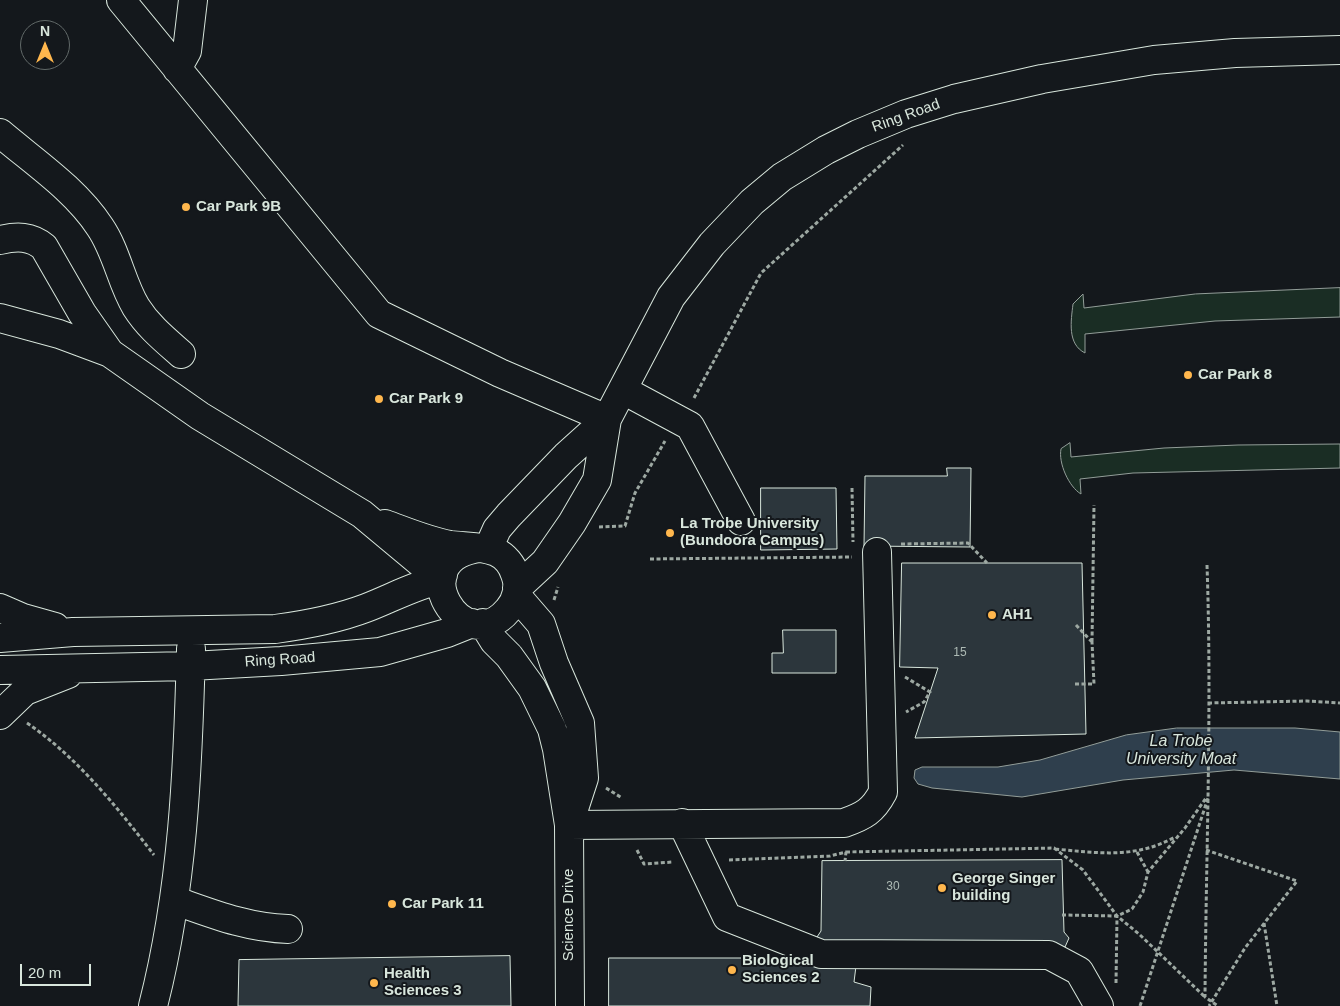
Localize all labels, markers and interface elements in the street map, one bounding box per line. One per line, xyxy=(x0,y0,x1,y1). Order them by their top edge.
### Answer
north arrow xyxy=(20,20,70,70)
text: N xyxy=(40,23,50,39)
street label: Ring Road xyxy=(870,95,942,137)
place label: Car Park 9B xyxy=(196,198,281,216)
marker: Car Park 9B xyxy=(180,201,192,213)
place label: Car Park 8 xyxy=(1198,366,1272,384)
marker: Car Park 8 xyxy=(1182,369,1194,381)
place label: Car Park 9 xyxy=(389,390,463,408)
marker: Car Park 9 xyxy=(373,393,385,405)
place label: La Trobe University (Bundoora Campus) xyxy=(680,515,824,550)
marker: La Trobe University (Bundoora Campus) xyxy=(664,527,676,539)
place label: AH1 xyxy=(1002,606,1032,624)
marker: AH1 xyxy=(986,609,998,621)
house number: 15 xyxy=(953,646,967,660)
street label: Ring Road xyxy=(244,649,316,671)
water label: La Trobe University Moat xyxy=(1126,732,1236,770)
street label: Science Drive xyxy=(560,869,578,961)
place label: George Singer building xyxy=(952,870,1055,905)
house number: 30 xyxy=(886,880,900,894)
marker: George Singer building xyxy=(936,882,948,894)
place label: Car Park 11 xyxy=(402,895,484,913)
marker: Car Park 11 xyxy=(386,898,398,910)
place label: Biological Sciences 2 xyxy=(742,952,820,987)
scale bar xyxy=(22,954,94,986)
text: 20 m xyxy=(28,964,61,981)
marker: Biological Sciences 2 xyxy=(726,964,738,976)
place label: Health Sciences 3 xyxy=(384,965,462,1000)
marker: Health Sciences 3 xyxy=(368,977,380,989)

